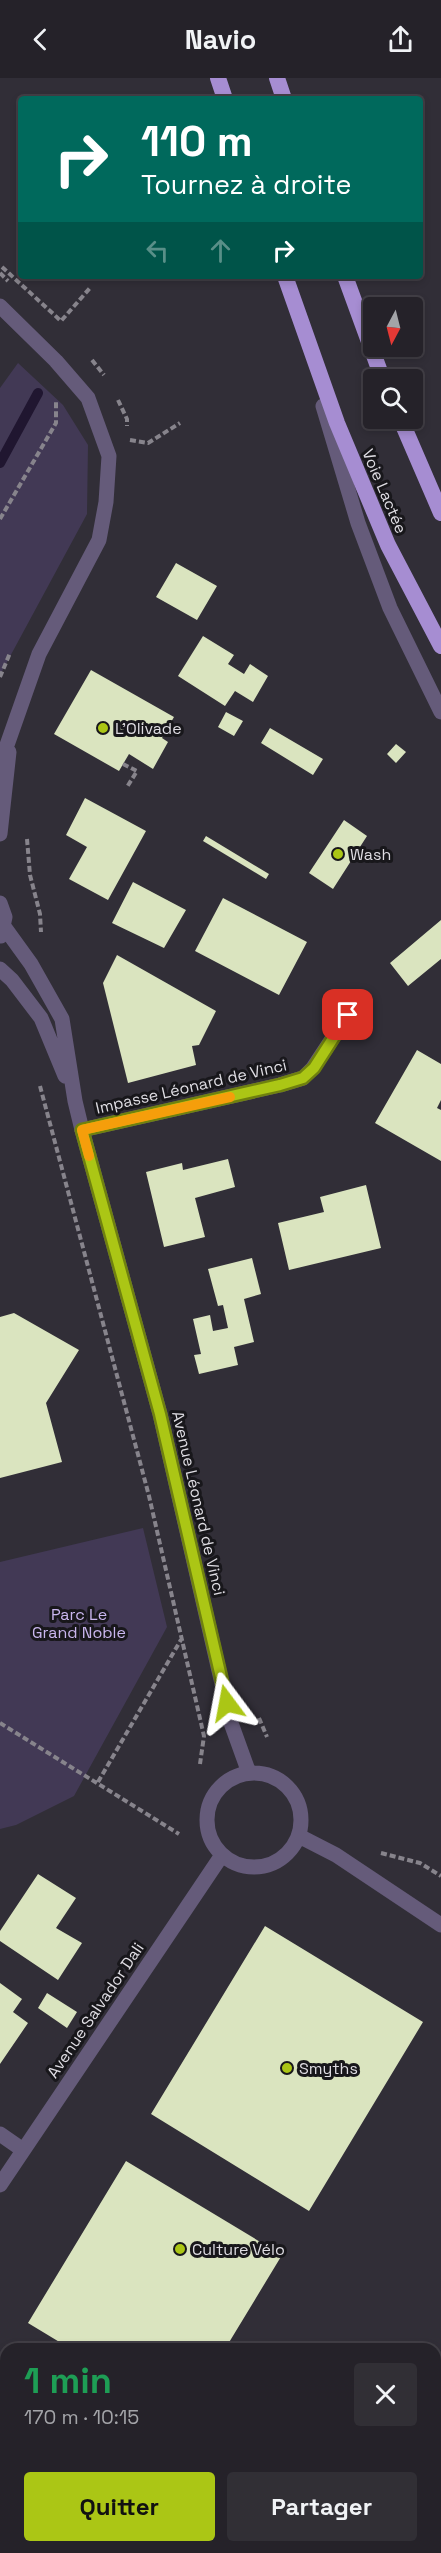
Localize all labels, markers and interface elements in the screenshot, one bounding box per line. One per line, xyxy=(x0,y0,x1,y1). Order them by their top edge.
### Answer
text: Navio xyxy=(185,22,256,57)
icon: back xyxy=(24,23,57,56)
icon: share xyxy=(384,23,417,56)
text: 110 m xyxy=(141,115,253,168)
icon: right xyxy=(42,120,120,198)
text: Tournez à droite xyxy=(141,167,351,202)
icon: left xyxy=(141,234,174,267)
icon: ahead xyxy=(204,234,237,267)
icon: right xyxy=(267,234,300,267)
north arrow xyxy=(363,297,423,357)
map controls xyxy=(363,297,423,429)
button: search xyxy=(363,369,423,429)
street label: Voie Lactée xyxy=(357,446,412,537)
place label: L'Olivade xyxy=(115,718,182,739)
marker: L'Olivade xyxy=(96,721,110,735)
place label: Wash xyxy=(350,844,391,865)
marker: Wash xyxy=(331,847,345,861)
pin xyxy=(322,989,373,1040)
icon: arrive xyxy=(331,998,364,1031)
street label: Impasse Léonard de Vinci xyxy=(93,1054,289,1119)
street label: Avenue Léonard de Vinci xyxy=(167,1409,230,1597)
park label: Parc Le Grand Noble xyxy=(32,1604,126,1643)
position arrow xyxy=(195,1671,259,1735)
street label: Avenue Salvador Dali xyxy=(42,1939,149,2082)
place label: Smyths xyxy=(299,2058,358,2079)
marker: Smyths xyxy=(280,2061,294,2075)
place label: Culture Vélo xyxy=(192,2239,285,2260)
marker: Culture Vélo xyxy=(173,2242,187,2256)
text: 1 min xyxy=(24,2358,112,2404)
button: close xyxy=(354,2363,417,2426)
text: 170 m · 10:15 xyxy=(24,2404,139,2430)
button: Quitter xyxy=(24,2472,215,2541)
button: Partager xyxy=(227,2472,417,2541)

